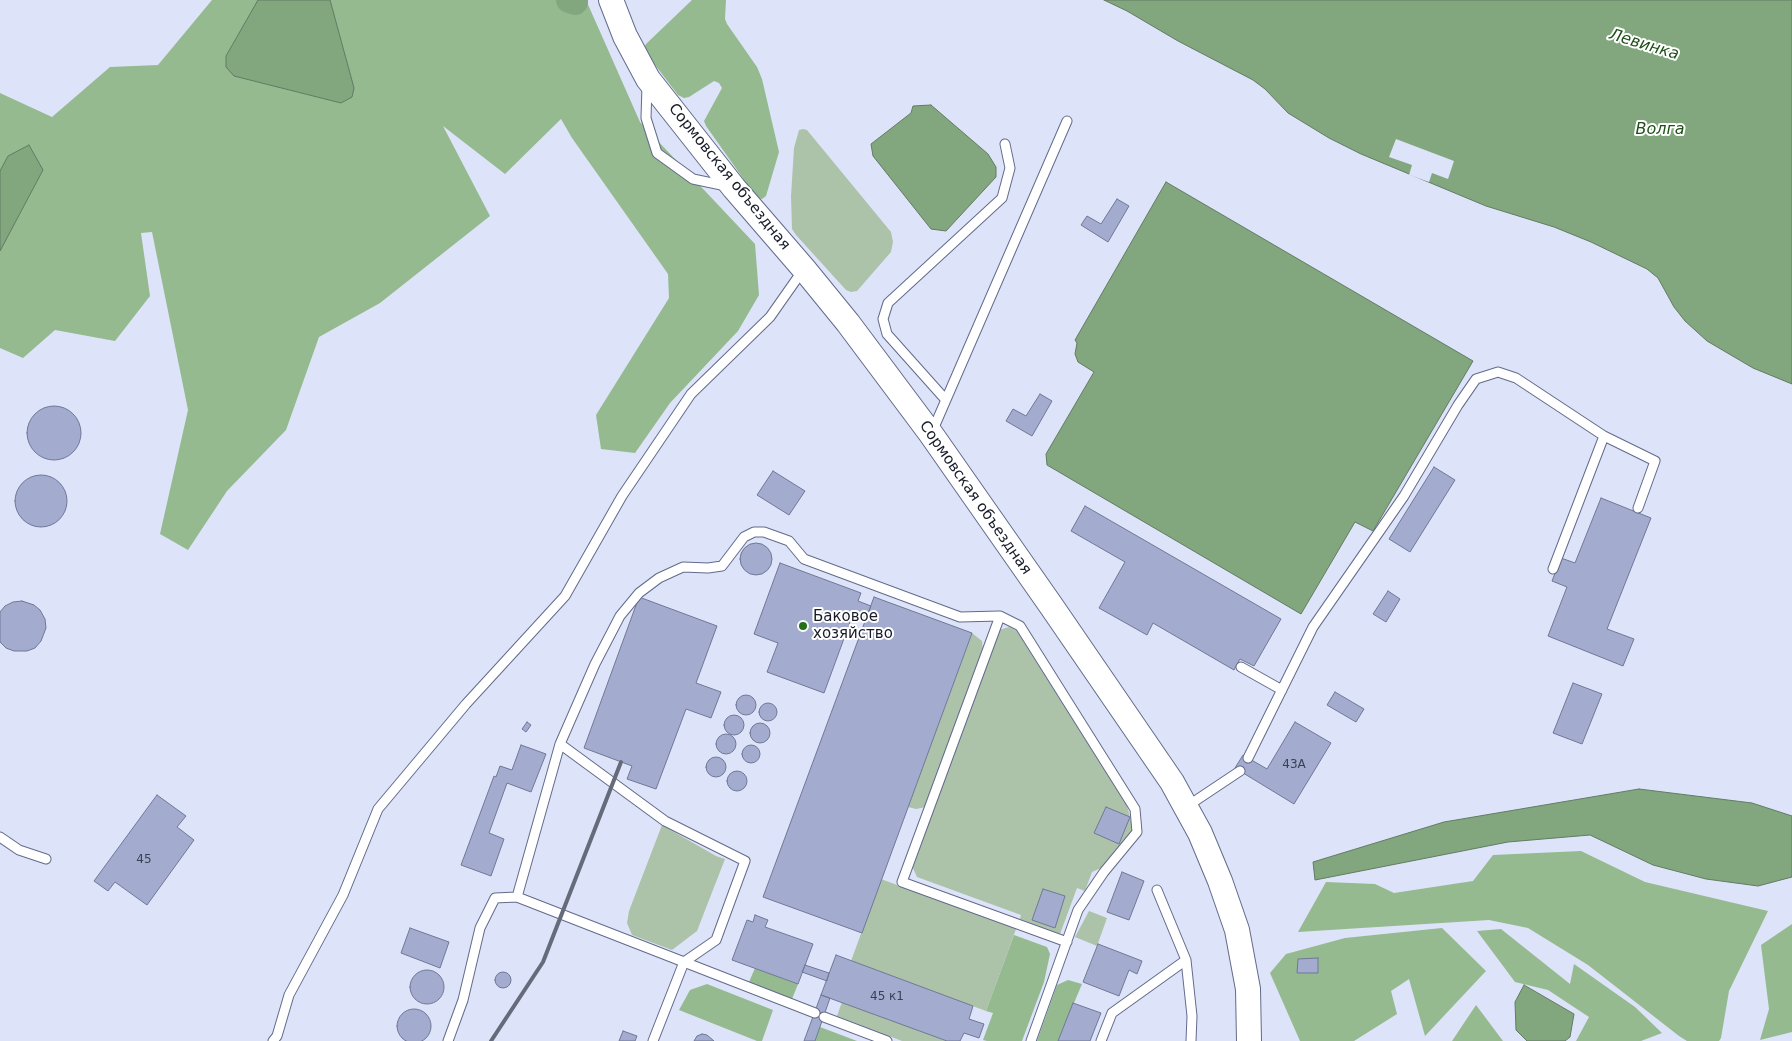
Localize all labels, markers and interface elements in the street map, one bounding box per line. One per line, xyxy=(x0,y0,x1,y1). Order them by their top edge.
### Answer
water label: Левинка xyxy=(1607,25,1681,65)
street label: Сормовская объездная xyxy=(664,100,794,254)
water label: Волга xyxy=(1635,120,1685,140)
street label: Сормовская объездная xyxy=(915,418,1035,578)
place label: Баковое хозяйство xyxy=(813,608,893,643)
marker: Баковое хозяйство xyxy=(797,620,809,632)
house number: 43А xyxy=(1282,758,1306,772)
house number: 45 xyxy=(136,853,152,867)
house number: 45 к1 xyxy=(870,990,904,1004)

